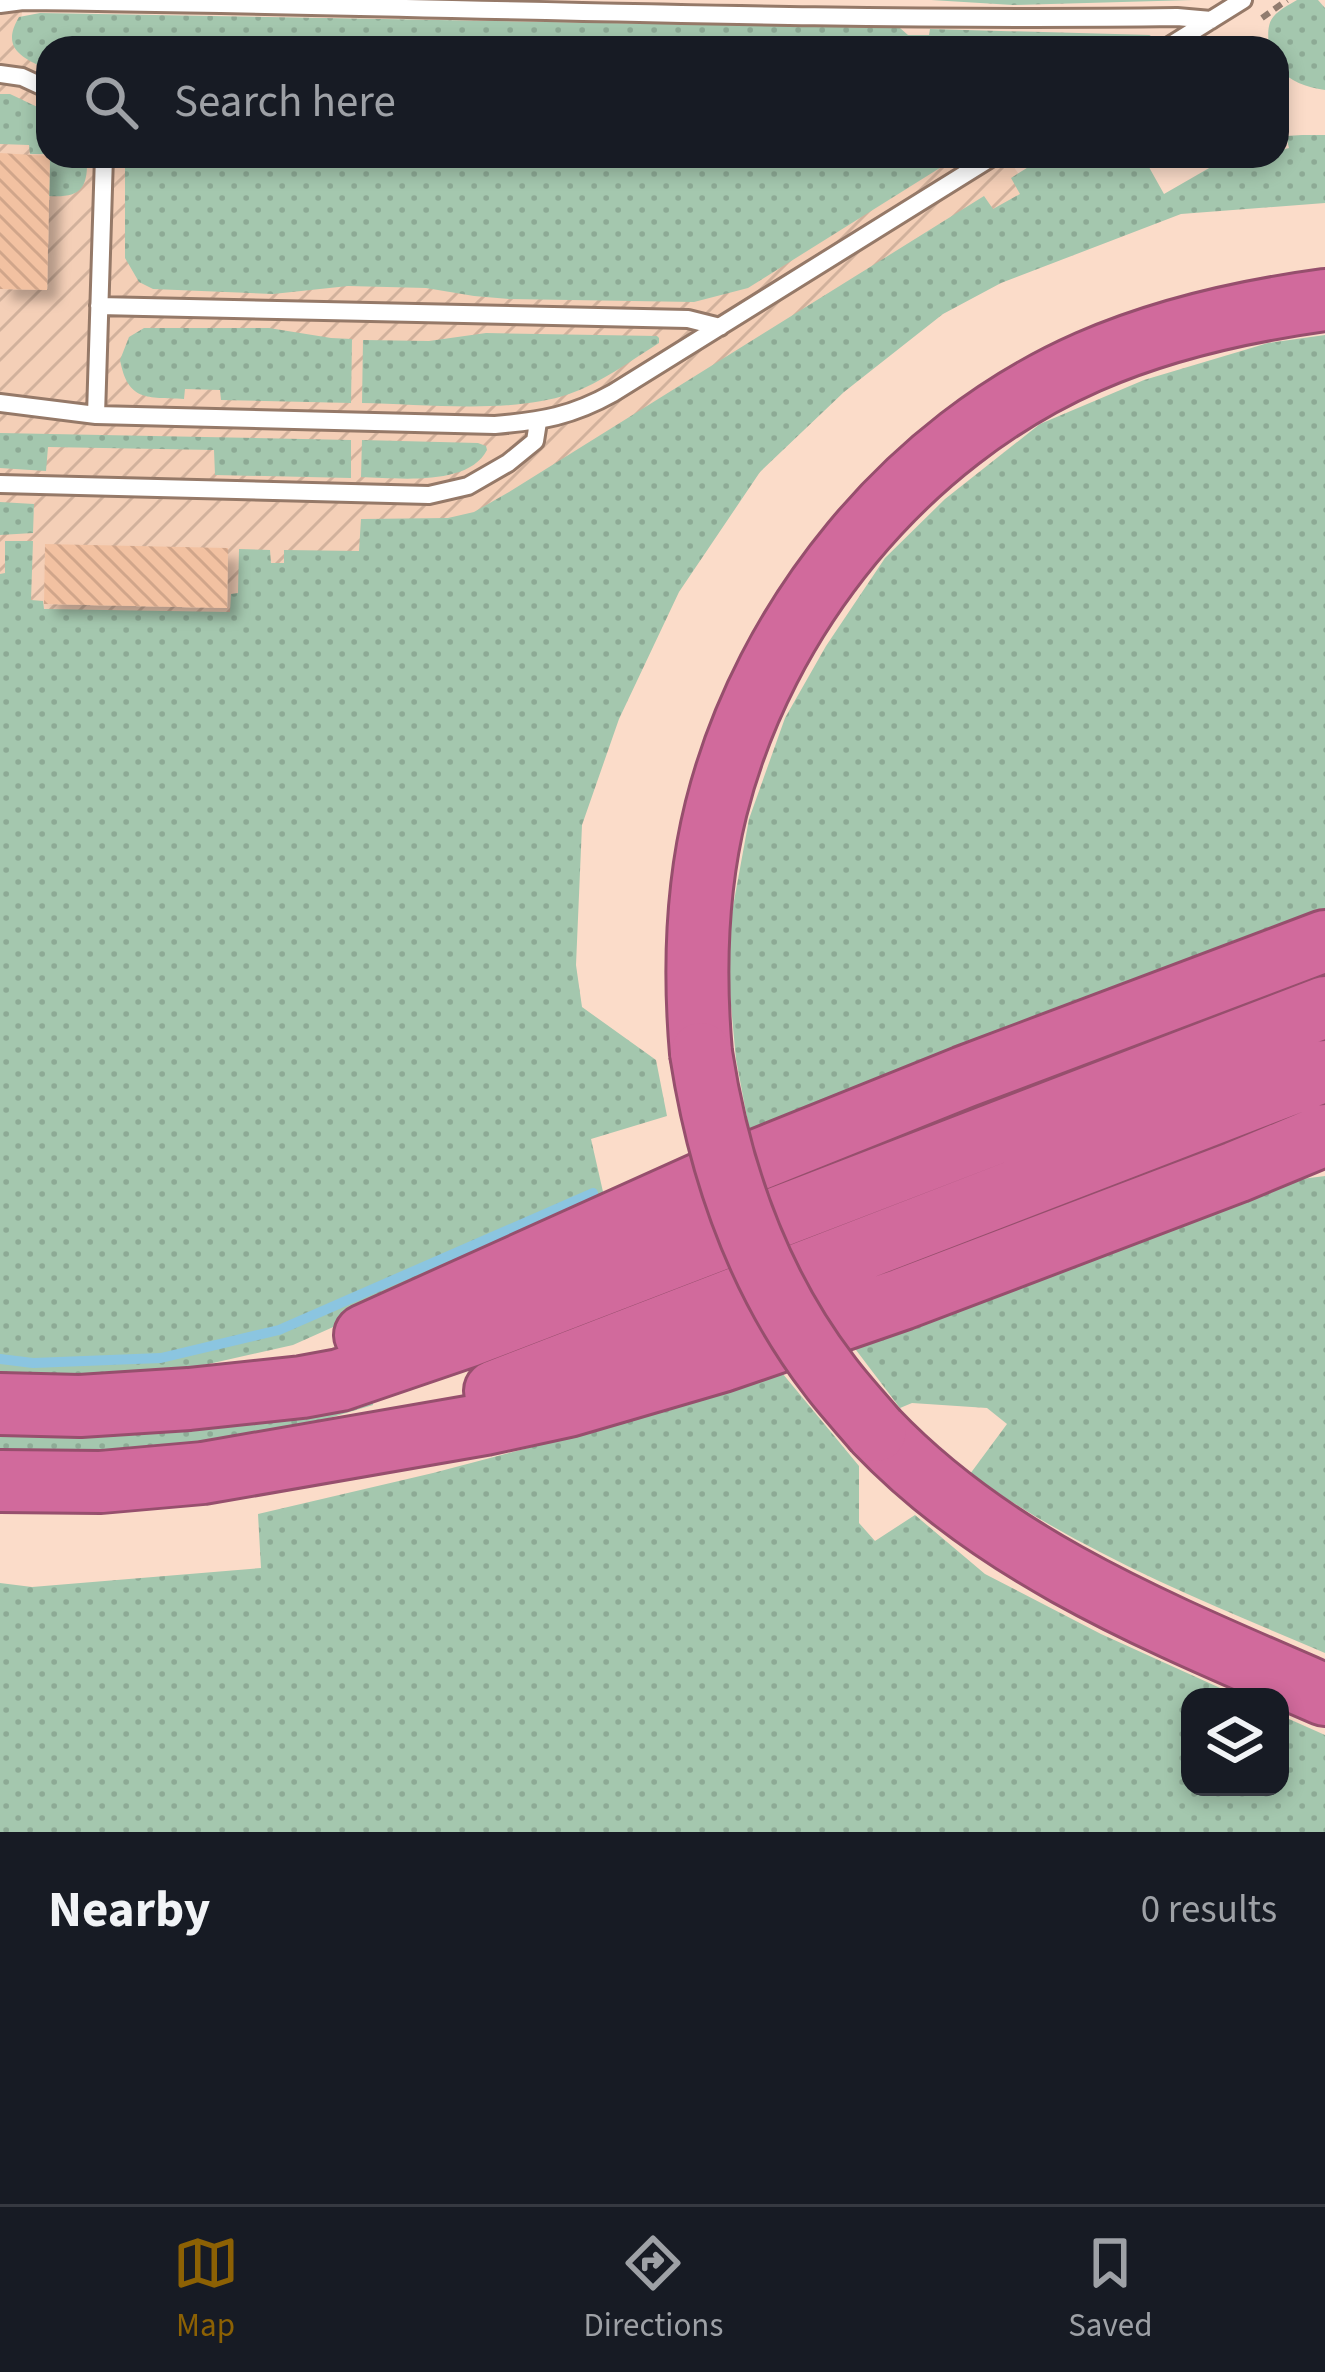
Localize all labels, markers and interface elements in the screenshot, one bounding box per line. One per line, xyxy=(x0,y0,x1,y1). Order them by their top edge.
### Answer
search box xyxy=(36,36,1289,168)
icon: search xyxy=(78,69,144,135)
text: Search here xyxy=(174,70,396,134)
map controls xyxy=(1181,1688,1289,1796)
button: layers xyxy=(1181,1688,1289,1796)
text: Nearby xyxy=(48,1874,210,1946)
text: 0 results xyxy=(1141,1882,1277,1938)
tab: Map xyxy=(173,2230,239,2349)
tab: Directions xyxy=(584,2230,723,2349)
tab: Saved xyxy=(1068,2230,1152,2349)

